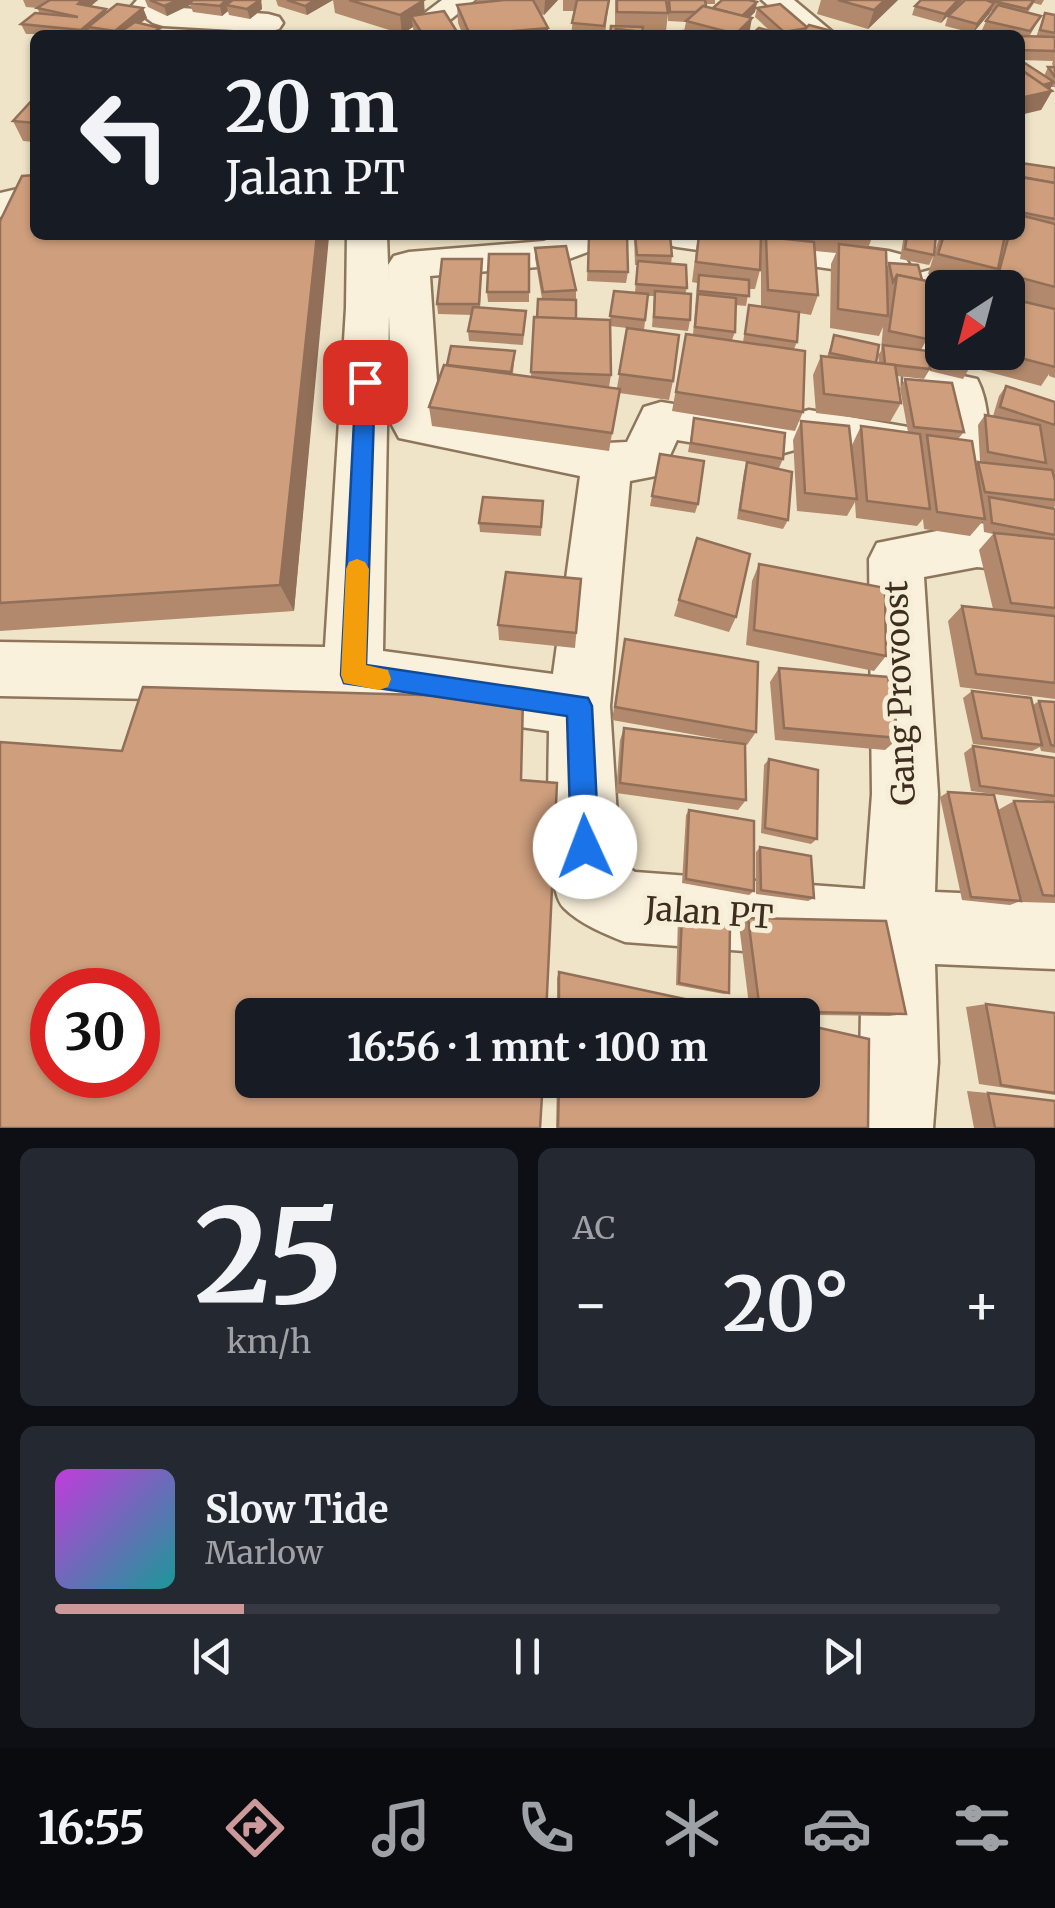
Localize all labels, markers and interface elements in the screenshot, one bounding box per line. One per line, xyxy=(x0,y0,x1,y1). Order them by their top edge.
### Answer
text: 20 m xyxy=(225,63,399,151)
icon: left xyxy=(60,70,190,200)
text: Jalan PT xyxy=(225,150,405,206)
north arrow xyxy=(925,270,1025,370)
map controls xyxy=(925,270,1025,370)
pin xyxy=(323,340,408,425)
icon: arrive xyxy=(338,355,393,410)
street label: Gang Provoost xyxy=(876,579,924,806)
position arrow xyxy=(533,795,637,899)
street label: Jalan PT xyxy=(643,889,774,937)
speed limit sign: 30 xyxy=(30,968,160,1098)
text: 16:56 · 1 mnt · 100 m xyxy=(347,1024,708,1071)
text: 25 xyxy=(194,1175,343,1338)
text: AC xyxy=(573,1208,616,1248)
text: 20° xyxy=(723,1257,850,1351)
text: − xyxy=(573,1270,609,1339)
text: + xyxy=(963,1270,1000,1339)
text: km/h xyxy=(226,1322,311,1362)
text: Slow Tide xyxy=(205,1486,389,1533)
text: Marlow xyxy=(205,1533,323,1573)
icon: previous xyxy=(185,1629,240,1684)
icon: pause xyxy=(500,1629,555,1684)
icon: next xyxy=(815,1629,870,1684)
icon: directions xyxy=(220,1793,290,1863)
icon: music xyxy=(366,1793,436,1863)
icon: phone xyxy=(511,1793,581,1863)
icon: climate xyxy=(657,1793,727,1863)
icon: car xyxy=(802,1793,872,1863)
icon: filters xyxy=(947,1793,1017,1863)
text: 16:55 xyxy=(38,1800,145,1856)

